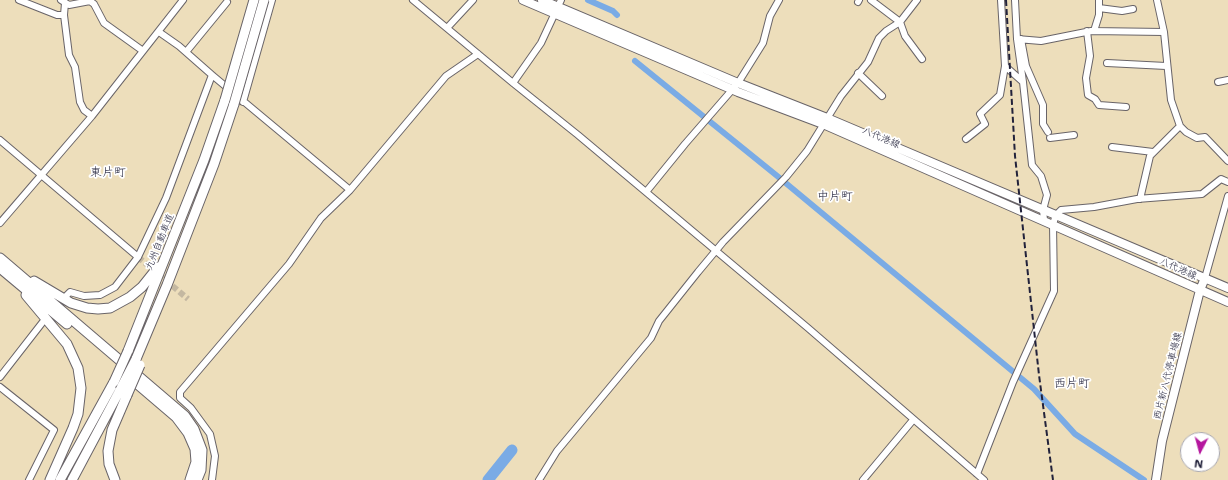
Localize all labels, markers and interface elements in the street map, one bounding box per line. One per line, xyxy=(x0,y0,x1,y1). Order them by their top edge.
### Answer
street label: 八代港線 xyxy=(860,125,902,151)
district label: 東片町 xyxy=(90,166,126,180)
district label: 中片町 xyxy=(817,190,853,204)
street label: 九州自動車道 xyxy=(143,212,177,272)
street label: 八代港線 xyxy=(1157,255,1199,283)
street label: 西片新八代停車場線 xyxy=(1151,331,1185,421)
district label: 西片町 xyxy=(1054,377,1090,391)
north arrow xyxy=(1180,432,1220,472)
text: N xyxy=(1194,456,1204,471)

